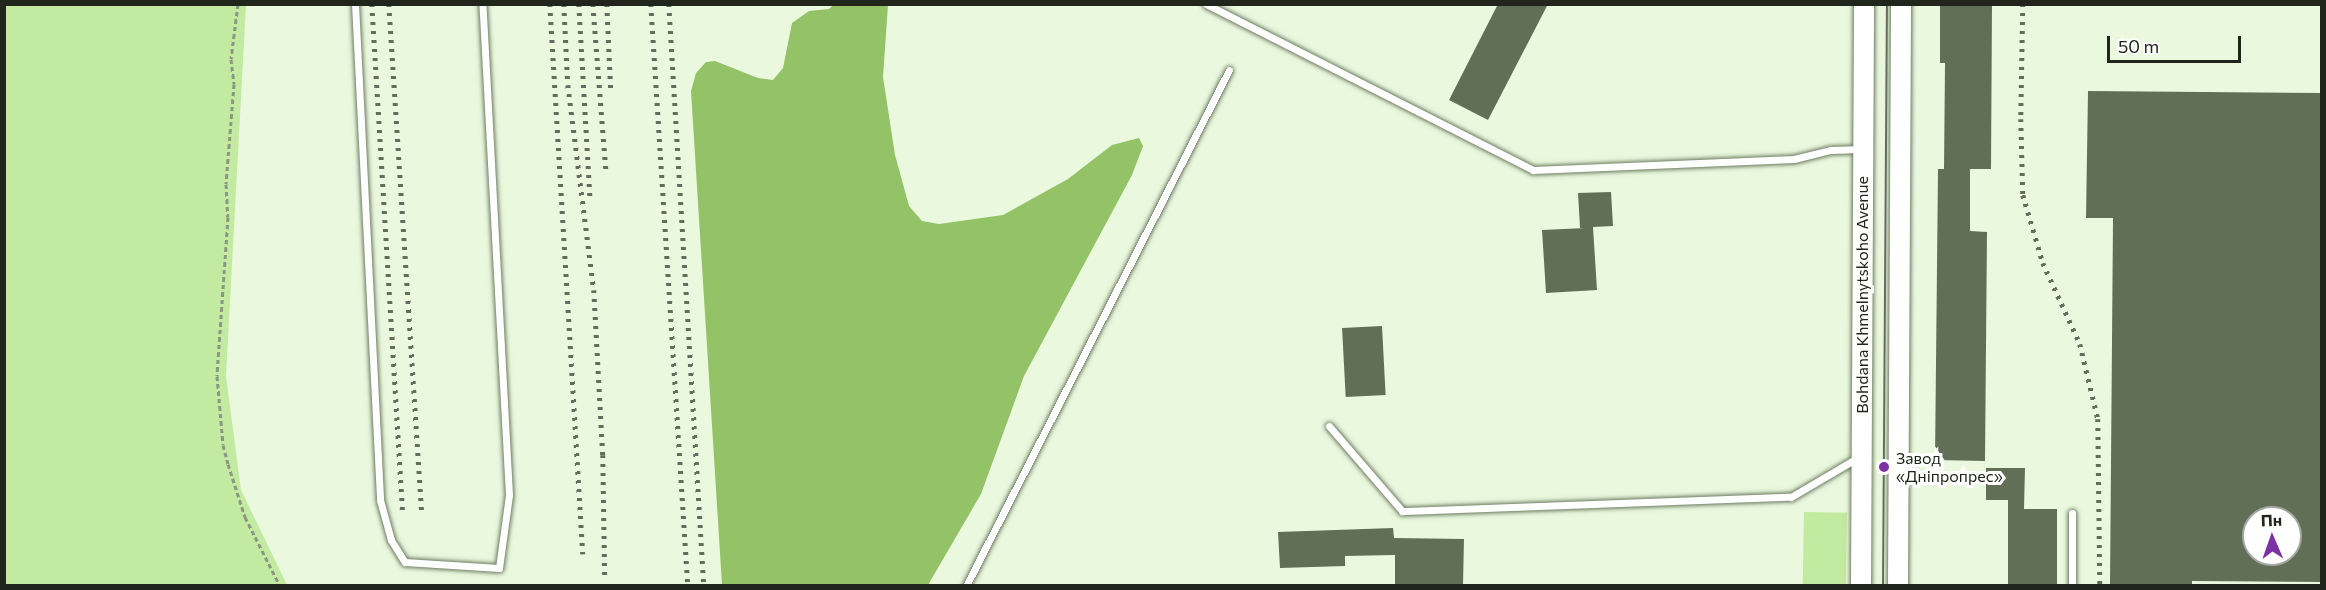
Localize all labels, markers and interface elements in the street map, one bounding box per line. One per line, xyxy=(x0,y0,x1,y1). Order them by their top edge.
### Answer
scale bar xyxy=(2110,24,2244,62)
text: 50 m xyxy=(2118,35,2159,57)
street label: Bohdana Khmelnytskoho Avenue xyxy=(1852,176,1872,414)
place label: Завод «Дніпропрес» xyxy=(1896,448,2003,486)
marker: Завод «Дніпропрес» xyxy=(1877,460,1891,474)
north arrow xyxy=(2242,506,2302,566)
text: Пн xyxy=(2260,510,2282,529)

